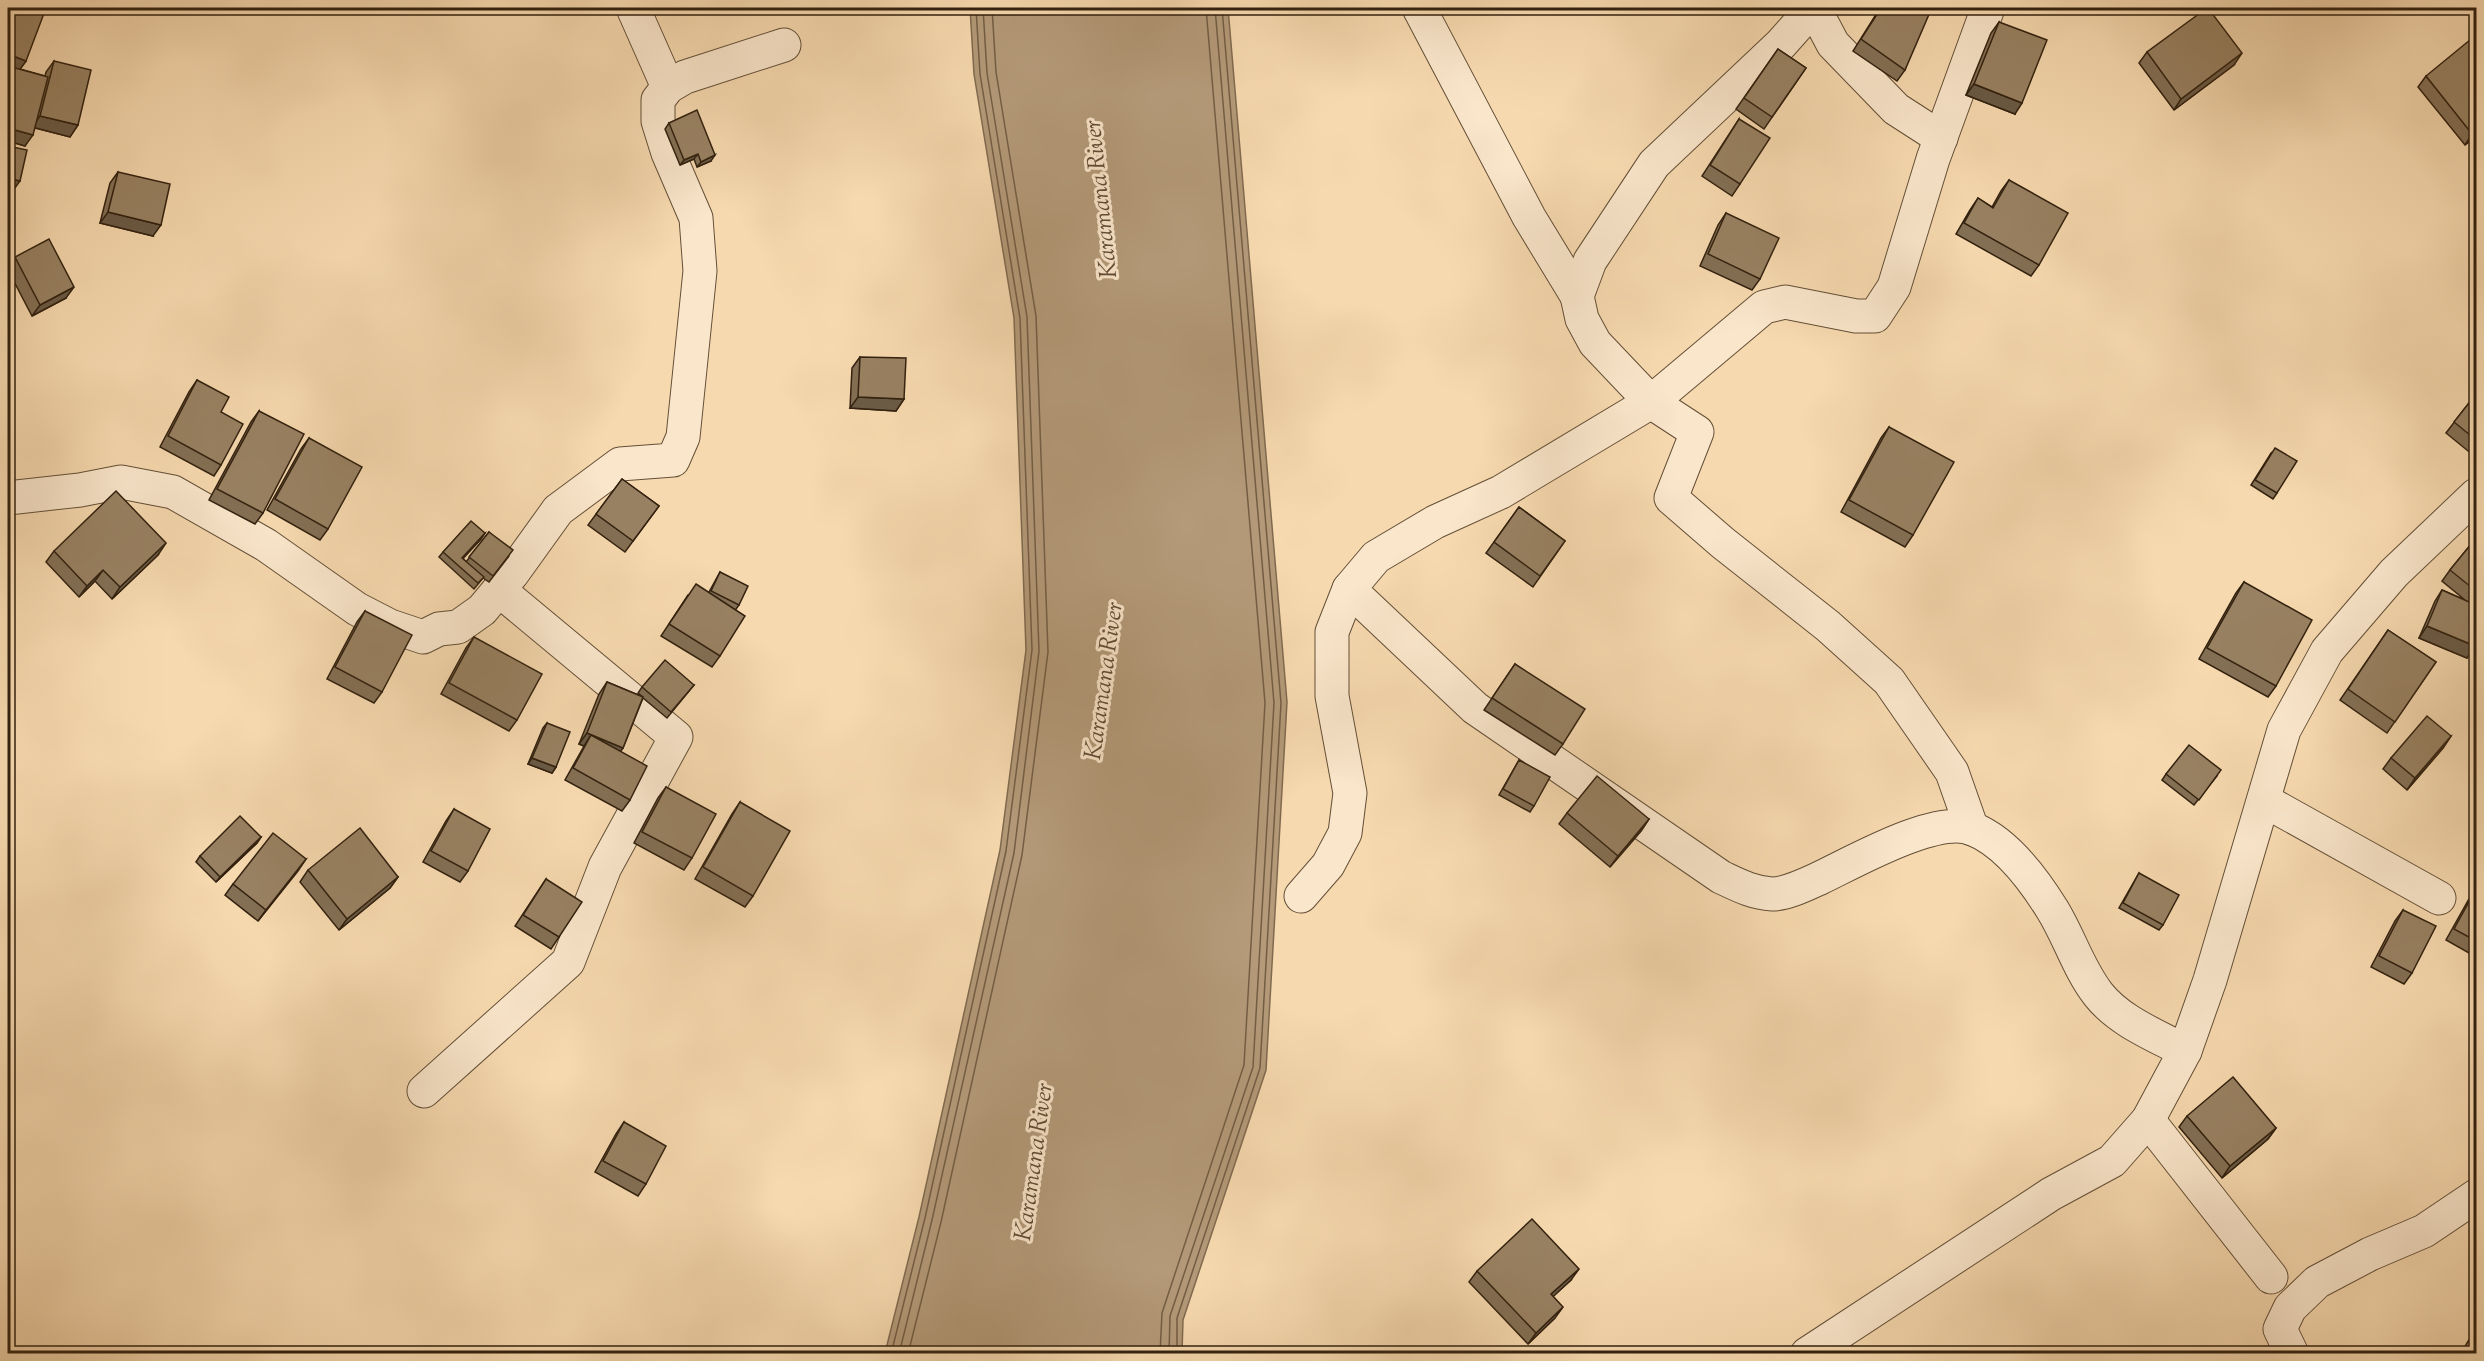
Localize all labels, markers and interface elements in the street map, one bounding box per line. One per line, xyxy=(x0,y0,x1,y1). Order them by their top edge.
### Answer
water label: Karamana River xyxy=(1077,118,1127,280)
water label: Karamana River xyxy=(1077,599,1133,762)
water label: Karamana River xyxy=(1007,1080,1063,1243)

